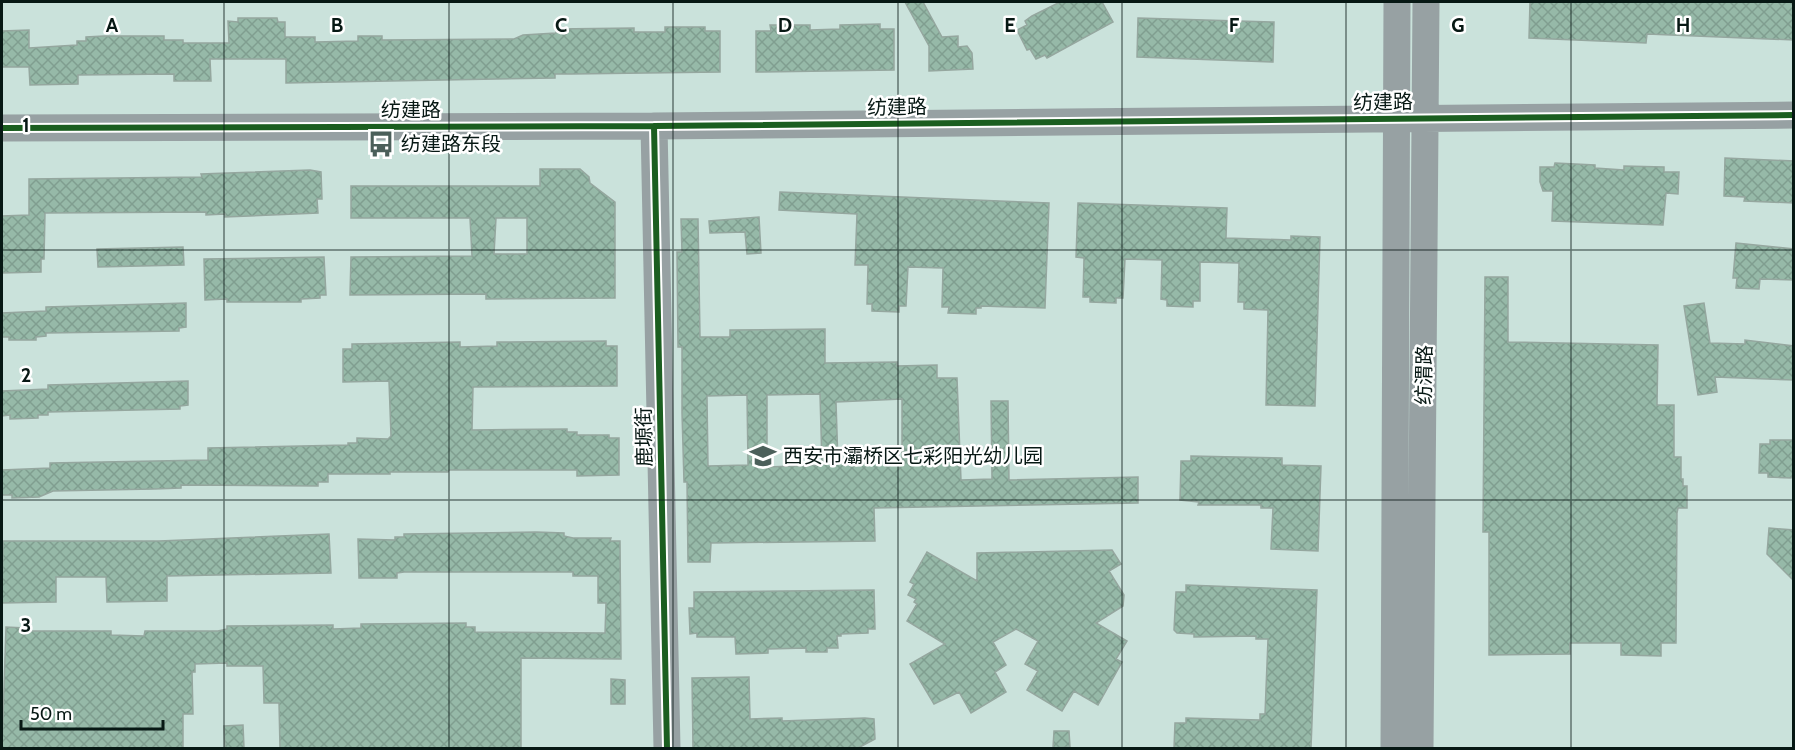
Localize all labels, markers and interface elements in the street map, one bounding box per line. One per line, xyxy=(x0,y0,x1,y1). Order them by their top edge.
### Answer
text: A xyxy=(106,13,119,37)
text: B xyxy=(331,13,343,37)
text: C xyxy=(555,13,567,37)
text: D xyxy=(778,13,792,37)
text: E xyxy=(1004,13,1016,37)
text: F xyxy=(1229,13,1240,37)
text: G xyxy=(1451,13,1465,37)
text: H xyxy=(1676,13,1690,37)
street label: 纺建路 xyxy=(1353,89,1413,115)
street label: 纺建路 xyxy=(867,94,927,120)
street label: 纺建路 xyxy=(381,98,441,122)
text: 1 xyxy=(22,113,30,137)
bus stop icon: 纺建路东段 xyxy=(366,129,396,159)
place label: 纺建路东段 xyxy=(401,132,501,156)
street label: 纺渭路 xyxy=(1411,345,1437,405)
text: 2 xyxy=(21,363,31,387)
street label: 鹿塬街 xyxy=(631,407,657,467)
school or university icon: 西安市灞桥区七彩阳光幼儿园 xyxy=(748,441,778,471)
place label: 西安市灞桥区七彩阳光幼儿园 xyxy=(783,444,1043,468)
text: 3 xyxy=(21,613,31,637)
scale bar xyxy=(21,693,164,731)
text: 50 m xyxy=(30,703,72,725)

